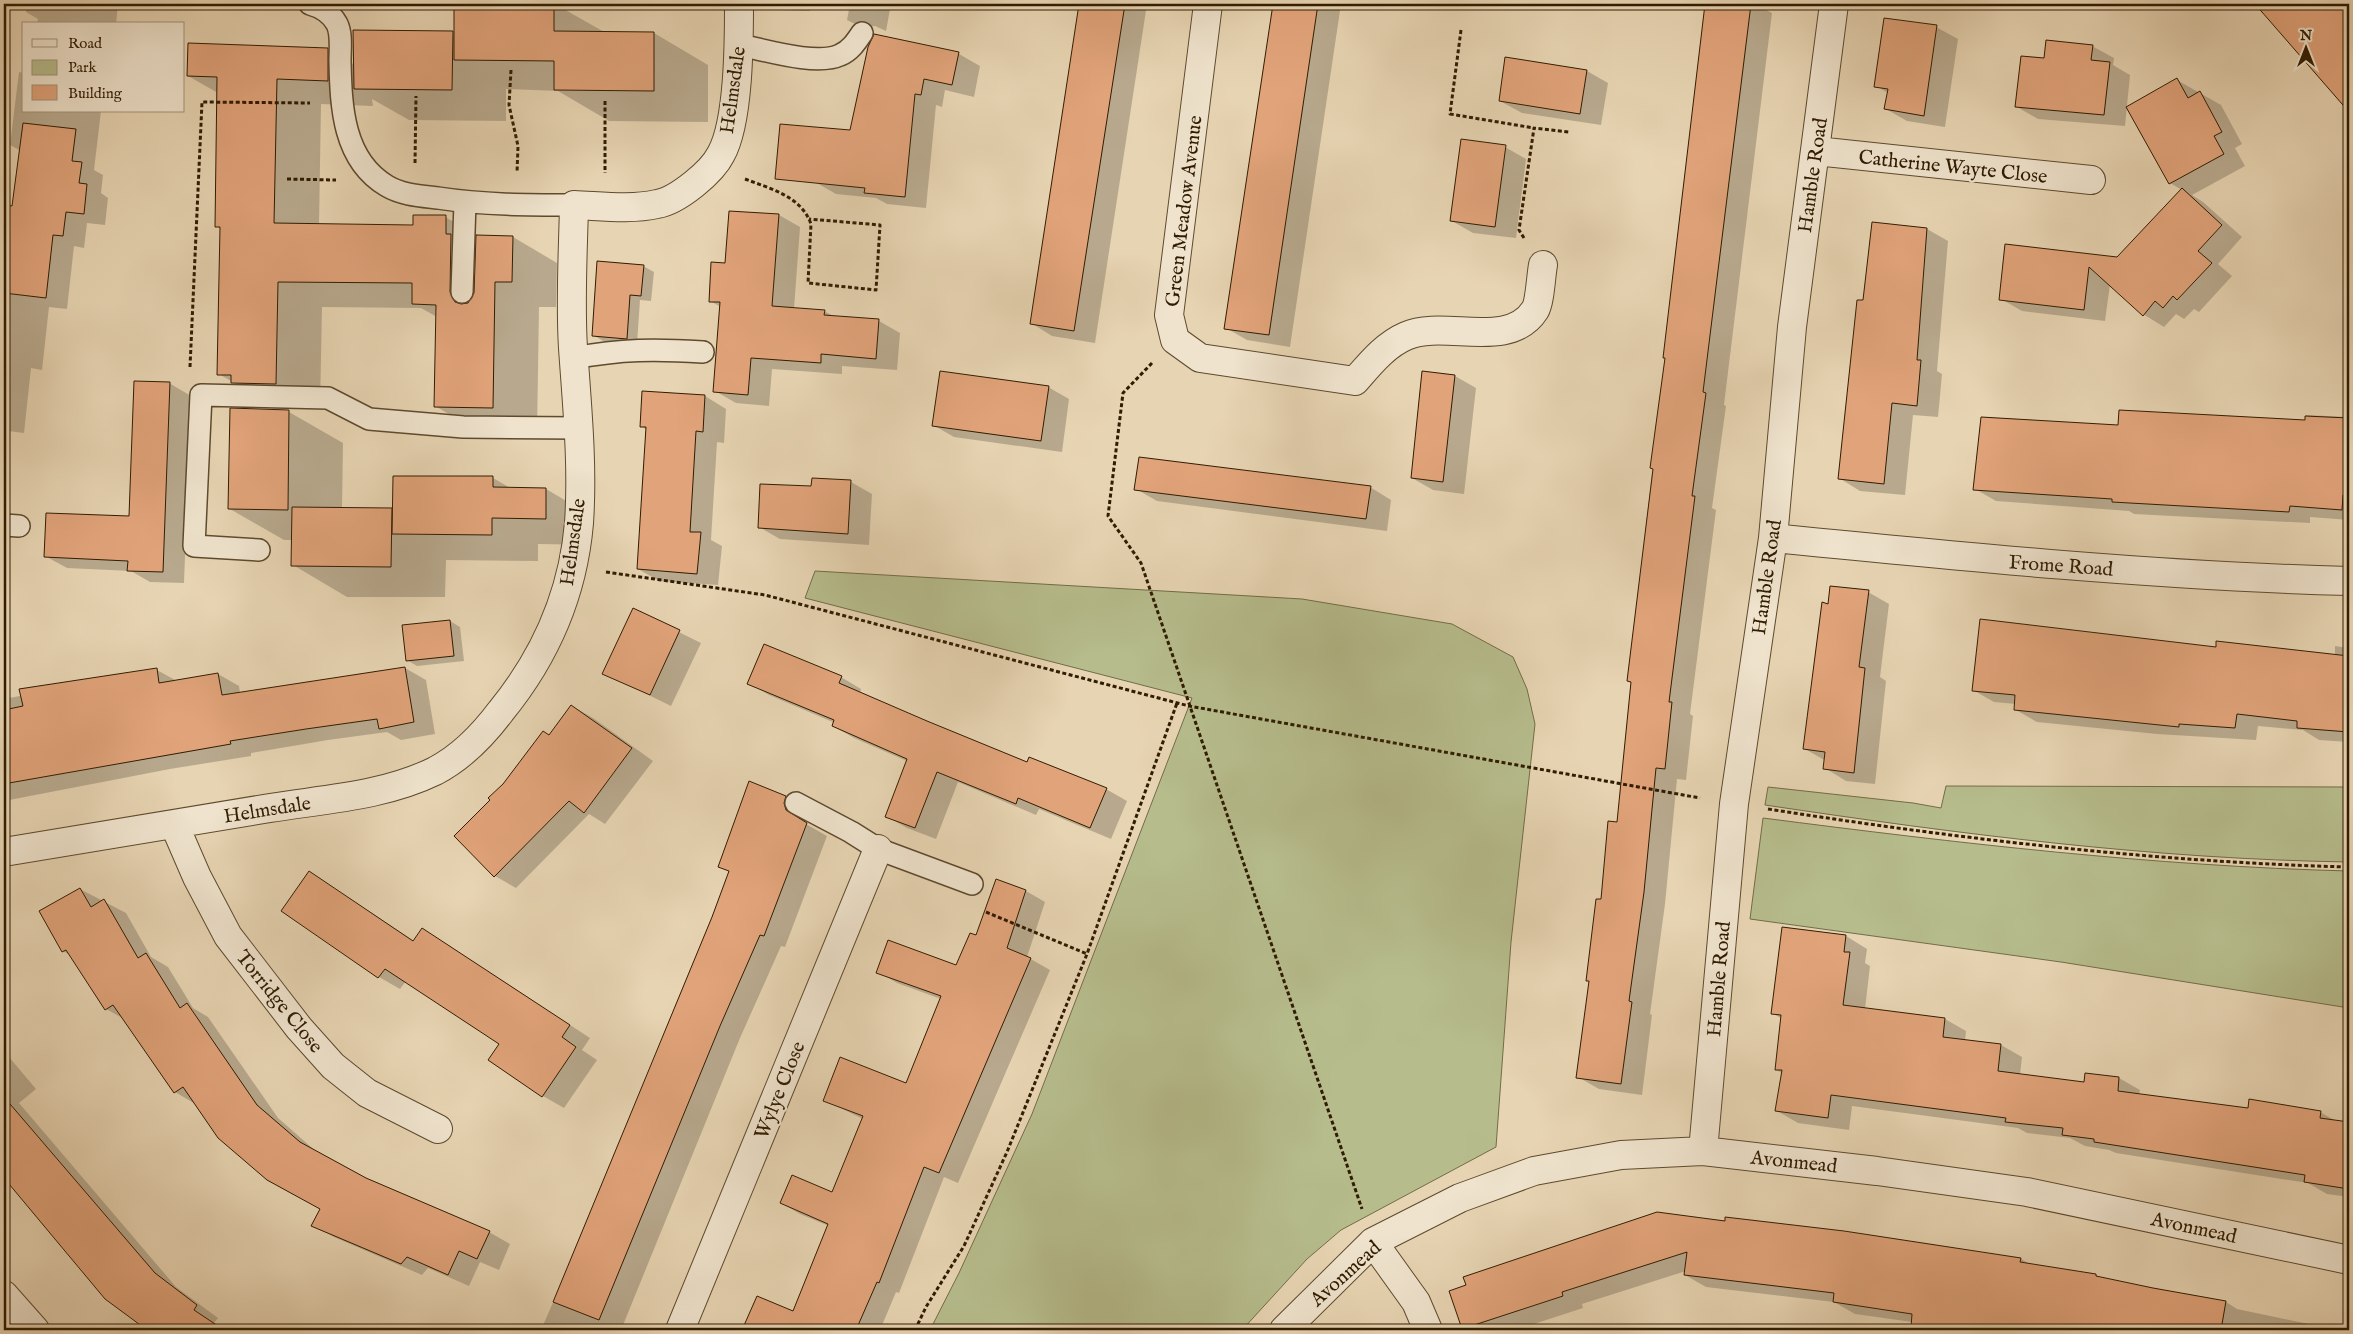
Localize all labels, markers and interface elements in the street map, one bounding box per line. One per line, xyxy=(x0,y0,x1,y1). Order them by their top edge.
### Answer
legend xyxy=(22,22,185,112)
north arrow xyxy=(2280,22,2330,72)
text: N xyxy=(2299,27,2312,45)
text: Road xyxy=(68,34,103,53)
street label: Helmsdale xyxy=(715,45,752,135)
text: Park xyxy=(68,58,98,77)
text: Building xyxy=(68,84,123,103)
street label: Green Meadow Avenue xyxy=(1160,114,1209,308)
street label: Hamble Road xyxy=(1793,116,1834,234)
street label: Catherine Wayte Close xyxy=(1857,145,2048,190)
street label: Helmsdale xyxy=(555,497,592,587)
street label: Hamble Road xyxy=(1747,518,1788,636)
street label: Frome Road xyxy=(2008,550,2114,583)
street label: Helmsdale xyxy=(222,791,313,830)
street label: Hamble Road xyxy=(1702,920,1737,1038)
street label: Torridge Close xyxy=(230,945,328,1058)
street label: Wylye Close xyxy=(749,1038,811,1143)
street label: Avonmead xyxy=(1748,1145,1839,1180)
street label: Avonmead xyxy=(2148,1207,2239,1250)
street label: Avonmead xyxy=(1305,1235,1387,1313)

